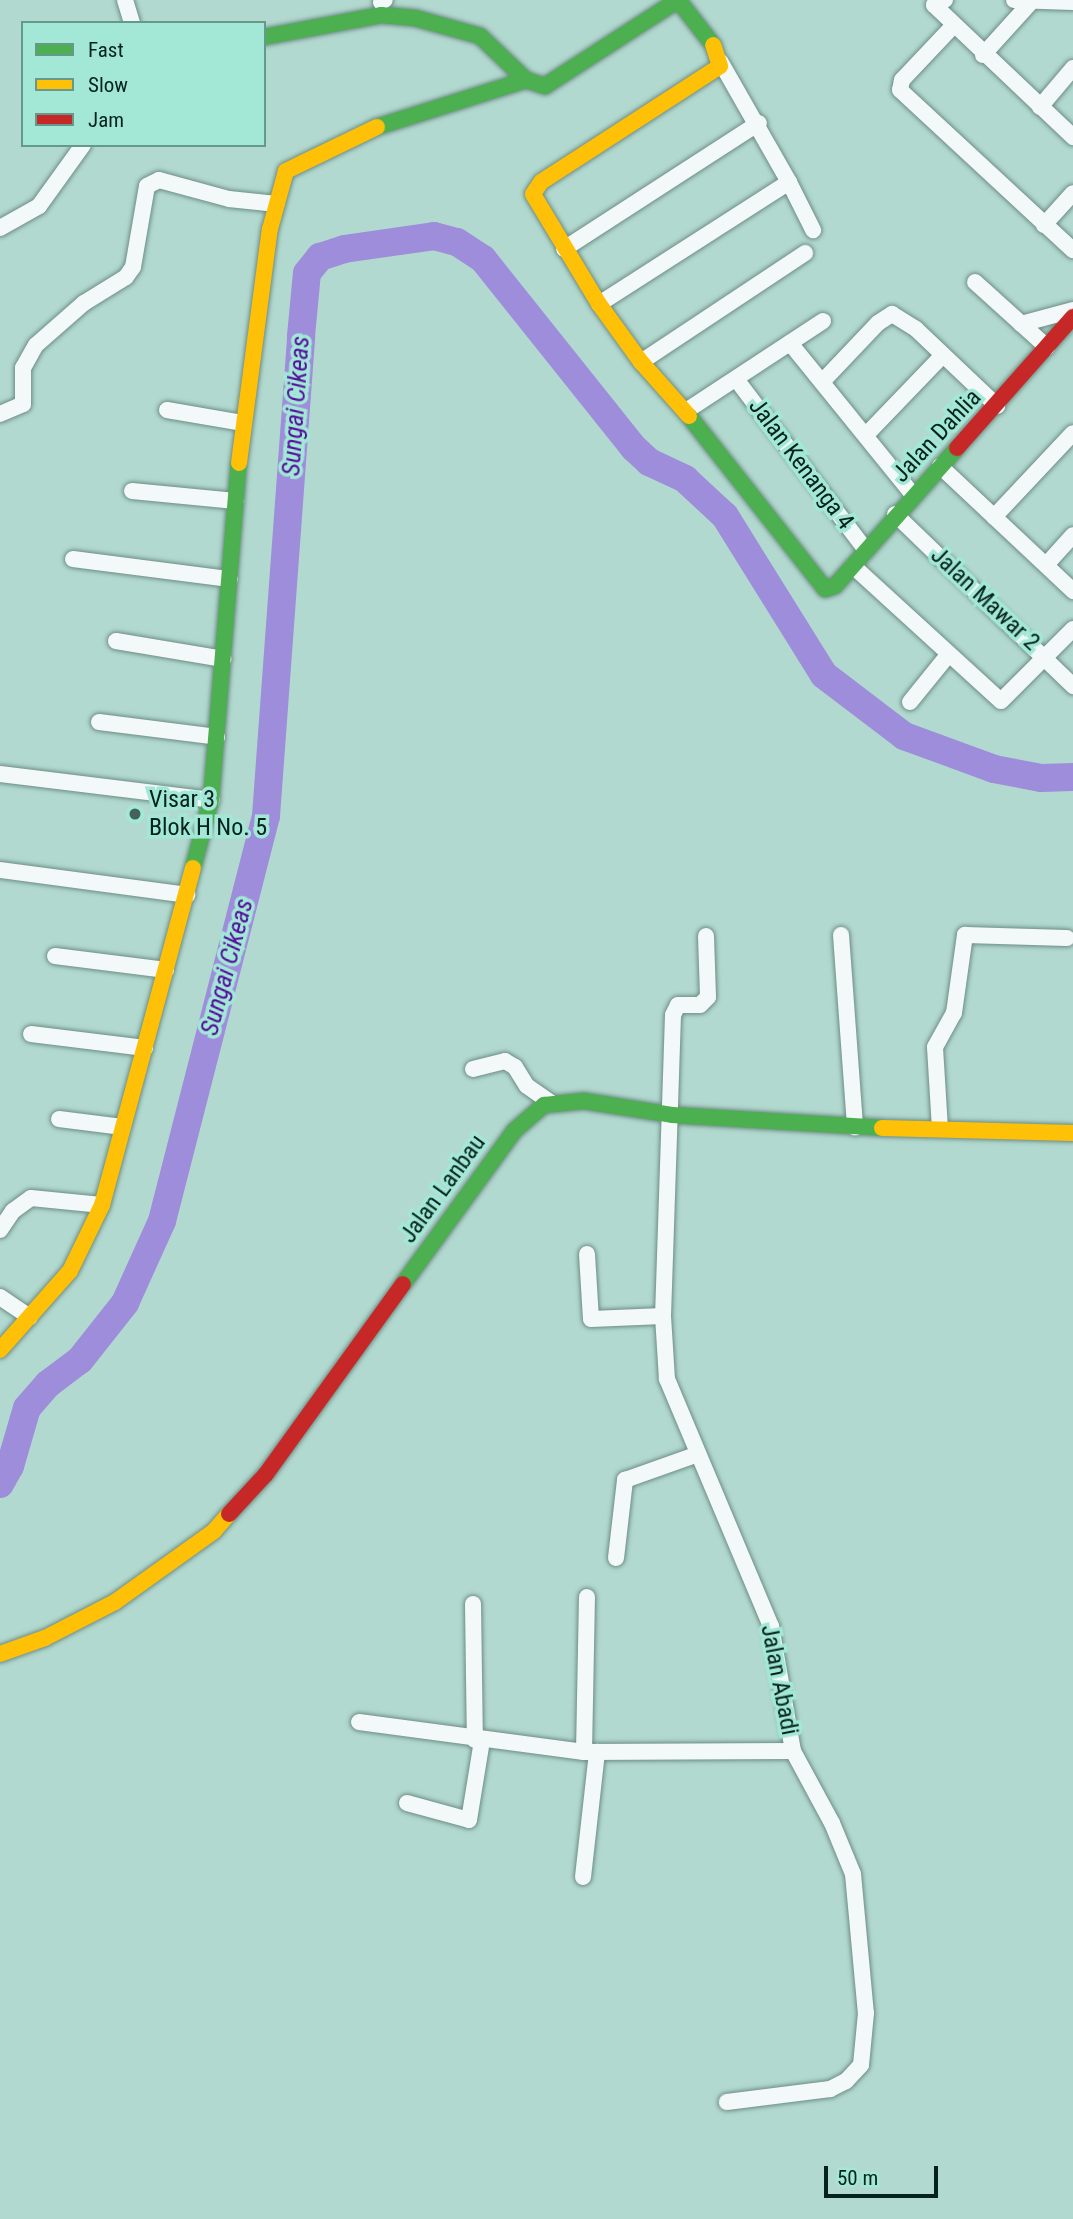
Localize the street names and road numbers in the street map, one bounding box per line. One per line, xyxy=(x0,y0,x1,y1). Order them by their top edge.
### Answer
street label: Jalan Dahlia xyxy=(887,384,987,488)
street label: Jalan Kenanga 4 xyxy=(742,393,860,535)
street label: Jalan Mawar 2 xyxy=(924,541,1046,657)
street label: Jalan Lanbau xyxy=(394,1129,492,1249)
street label: Jalan Abadi xyxy=(754,1622,804,1738)

